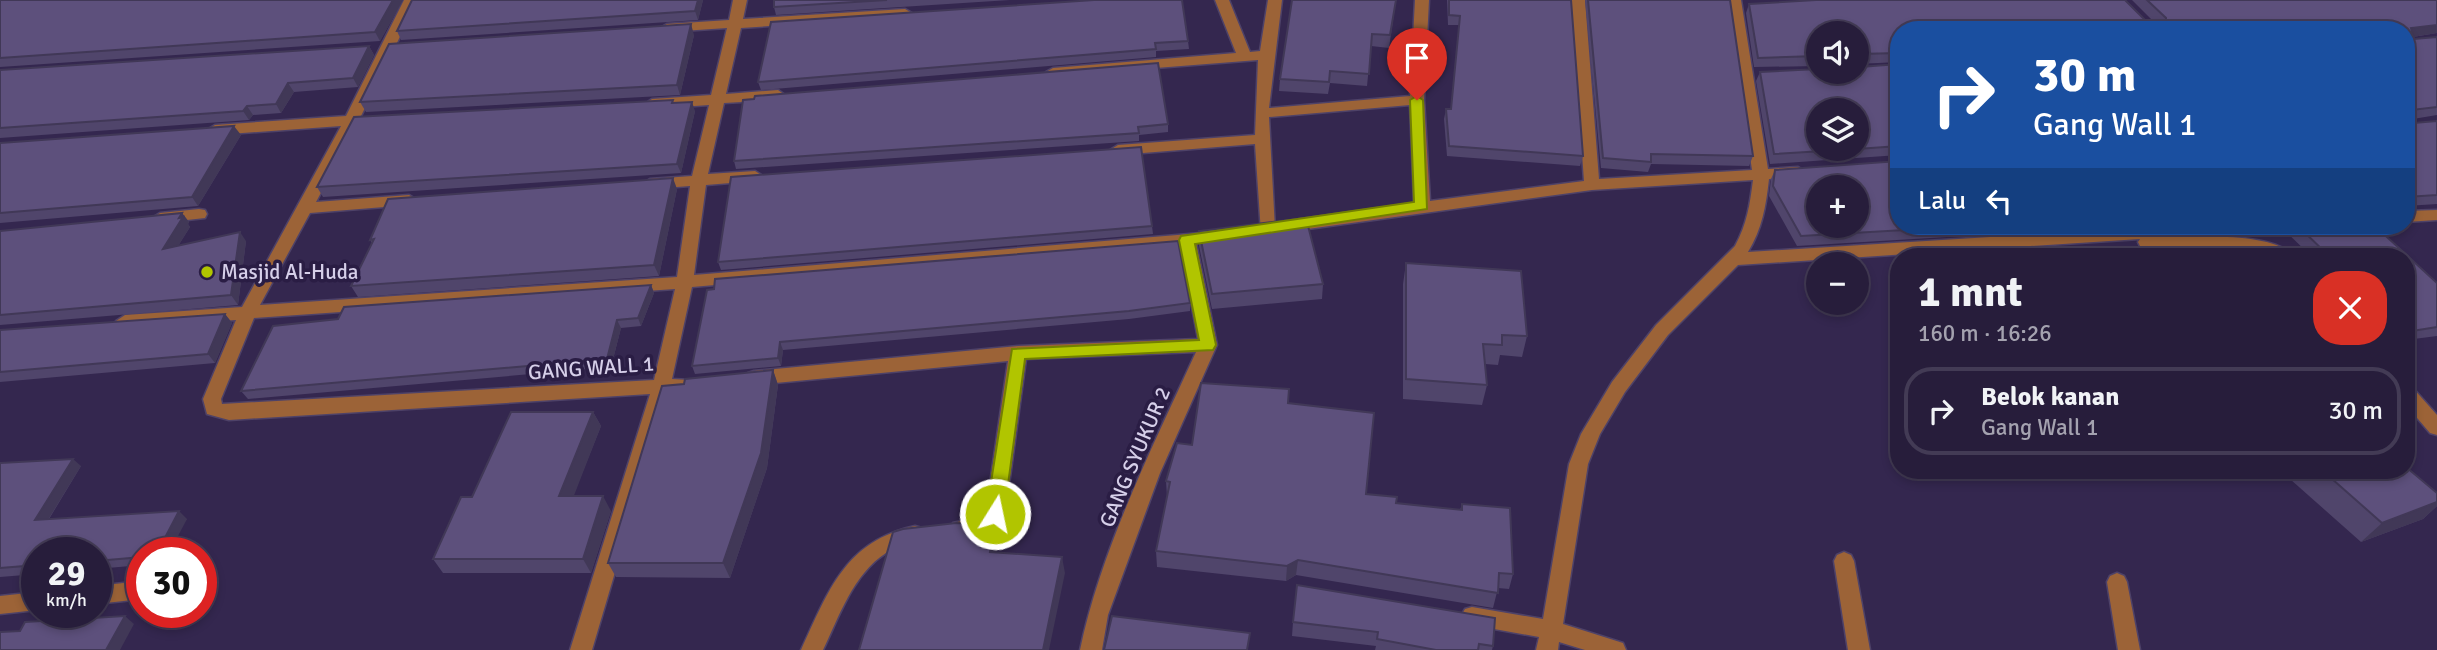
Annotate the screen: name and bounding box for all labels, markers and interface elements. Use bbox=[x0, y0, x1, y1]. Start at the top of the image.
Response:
map controls bbox=[1806, 21, 1869, 315]
button: sound bbox=[1806, 21, 1869, 84]
pin bbox=[1387, 28, 1447, 100]
icon: arrive bbox=[1398, 39, 1436, 77]
text: 30 m bbox=[2033, 45, 2136, 105]
icon: right bbox=[1918, 49, 2009, 140]
button: layers bbox=[1806, 98, 1869, 161]
text: Gang Wall 1 bbox=[2033, 105, 2196, 144]
button: + bbox=[1806, 175, 1869, 238]
icon: left bbox=[1980, 182, 2018, 220]
text: Lalu bbox=[1918, 185, 1966, 217]
button: − bbox=[1806, 252, 1869, 315]
place label: Masjid Al-Huda bbox=[221, 259, 358, 285]
marker: Masjid Al-Huda bbox=[199, 264, 215, 280]
text: 1 mnt bbox=[1918, 267, 2023, 318]
button: close bbox=[2313, 271, 2387, 345]
text: 160 m · 16:26 bbox=[1918, 319, 2052, 348]
street label: GANG WALL 1 bbox=[527, 351, 655, 385]
text: Belok kanan bbox=[1981, 381, 2119, 413]
street label: GANG SYUKUR 2 bbox=[1094, 383, 1176, 531]
icon: right bbox=[1922, 392, 1960, 430]
text: 30 m bbox=[2328, 395, 2383, 427]
text: Gang Wall 1 bbox=[1981, 413, 2098, 442]
position arrow bbox=[958, 477, 1032, 551]
speed limit sign: 30 bbox=[126, 537, 217, 628]
text: 29 bbox=[48, 552, 85, 595]
text: km/h bbox=[46, 589, 87, 611]

